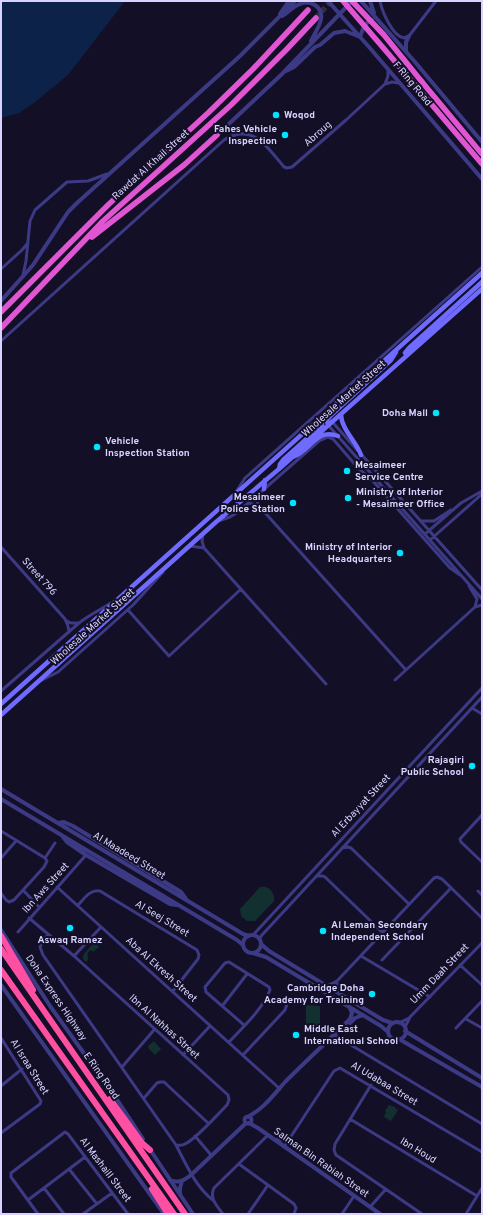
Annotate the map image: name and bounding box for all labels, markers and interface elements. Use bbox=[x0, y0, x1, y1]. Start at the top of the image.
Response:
street label: F Ring Road bbox=[390, 59, 434, 109]
place label: Woqod bbox=[284, 109, 315, 122]
marker: Woqod bbox=[271, 110, 281, 120]
street label: Abroug bbox=[301, 118, 335, 150]
place label: Fahes Vehicle Inspection bbox=[214, 123, 277, 148]
street label: Rawdat Al Khail Street bbox=[110, 127, 193, 203]
marker: Fahes Vehicle Inspection bbox=[280, 130, 290, 140]
street label: Wholesale Market Street bbox=[299, 358, 389, 440]
place label: Doha Mall bbox=[382, 407, 428, 420]
marker: Doha Mall bbox=[431, 408, 441, 418]
place label: Vehicle Inspection Station bbox=[105, 435, 190, 460]
marker: Vehicle Inspection Station bbox=[92, 442, 102, 452]
place label: Mesaimeer Service Centre bbox=[355, 459, 424, 484]
marker: Mesaimeer Service Centre bbox=[342, 466, 352, 476]
place label: Ministry of Interior - Mesaimeer Office bbox=[356, 486, 445, 511]
place label: Mesaimeer Police Station bbox=[220, 491, 286, 516]
marker: Ministry of Interior - Mesaimeer Office bbox=[343, 493, 353, 503]
marker: Mesaimeer Police Station bbox=[288, 498, 298, 508]
place label: Ministry of Interior Headquarters bbox=[305, 541, 393, 566]
marker: Ministry of Interior Headquarters bbox=[395, 548, 405, 558]
street label: Street 796 bbox=[19, 555, 59, 599]
street label: Wholesale Market Street bbox=[48, 586, 138, 668]
place label: Rajagiri Public School bbox=[401, 754, 464, 779]
marker: Rajagiri Public School bbox=[467, 761, 477, 771]
street label: Al Erbayyat Street bbox=[328, 771, 394, 840]
street label: Al Maadeed Street bbox=[90, 829, 168, 883]
street label: Ibn Aws Street bbox=[20, 860, 72, 916]
street label: Al Seej Street bbox=[133, 898, 192, 940]
place label: Al Leman Secondary Independent School bbox=[331, 919, 428, 944]
marker: Aswaq Ramez bbox=[65, 923, 75, 933]
marker: Al Leman Secondary Independent School bbox=[318, 926, 328, 936]
place label: Aswaq Ramez bbox=[37, 934, 103, 947]
street label: Aba Al Ekresh Street bbox=[122, 934, 200, 1006]
street label: Umm Daah Street bbox=[408, 941, 472, 1007]
street label: Doha Express Highway bbox=[22, 952, 90, 1044]
place label: Cambridge Doha Academy for Training bbox=[264, 982, 364, 1007]
marker: Cambridge Doha Academy for Training bbox=[367, 989, 377, 999]
street label: Ibn Al Nahhas Street bbox=[126, 992, 202, 1062]
place label: Middle East International School bbox=[304, 1023, 398, 1048]
marker: Middle East International School bbox=[291, 1030, 301, 1040]
street label: Al Israa Street bbox=[7, 1037, 51, 1097]
street label: E Ring Road bbox=[80, 1050, 122, 1102]
street label: Al Udabaa Street bbox=[348, 1059, 420, 1109]
street label: Salman Bin Rabiah Street bbox=[271, 1125, 371, 1201]
street label: Al Mashaill Street bbox=[76, 1135, 134, 1205]
street label: Ibn Houd bbox=[397, 1135, 439, 1167]

